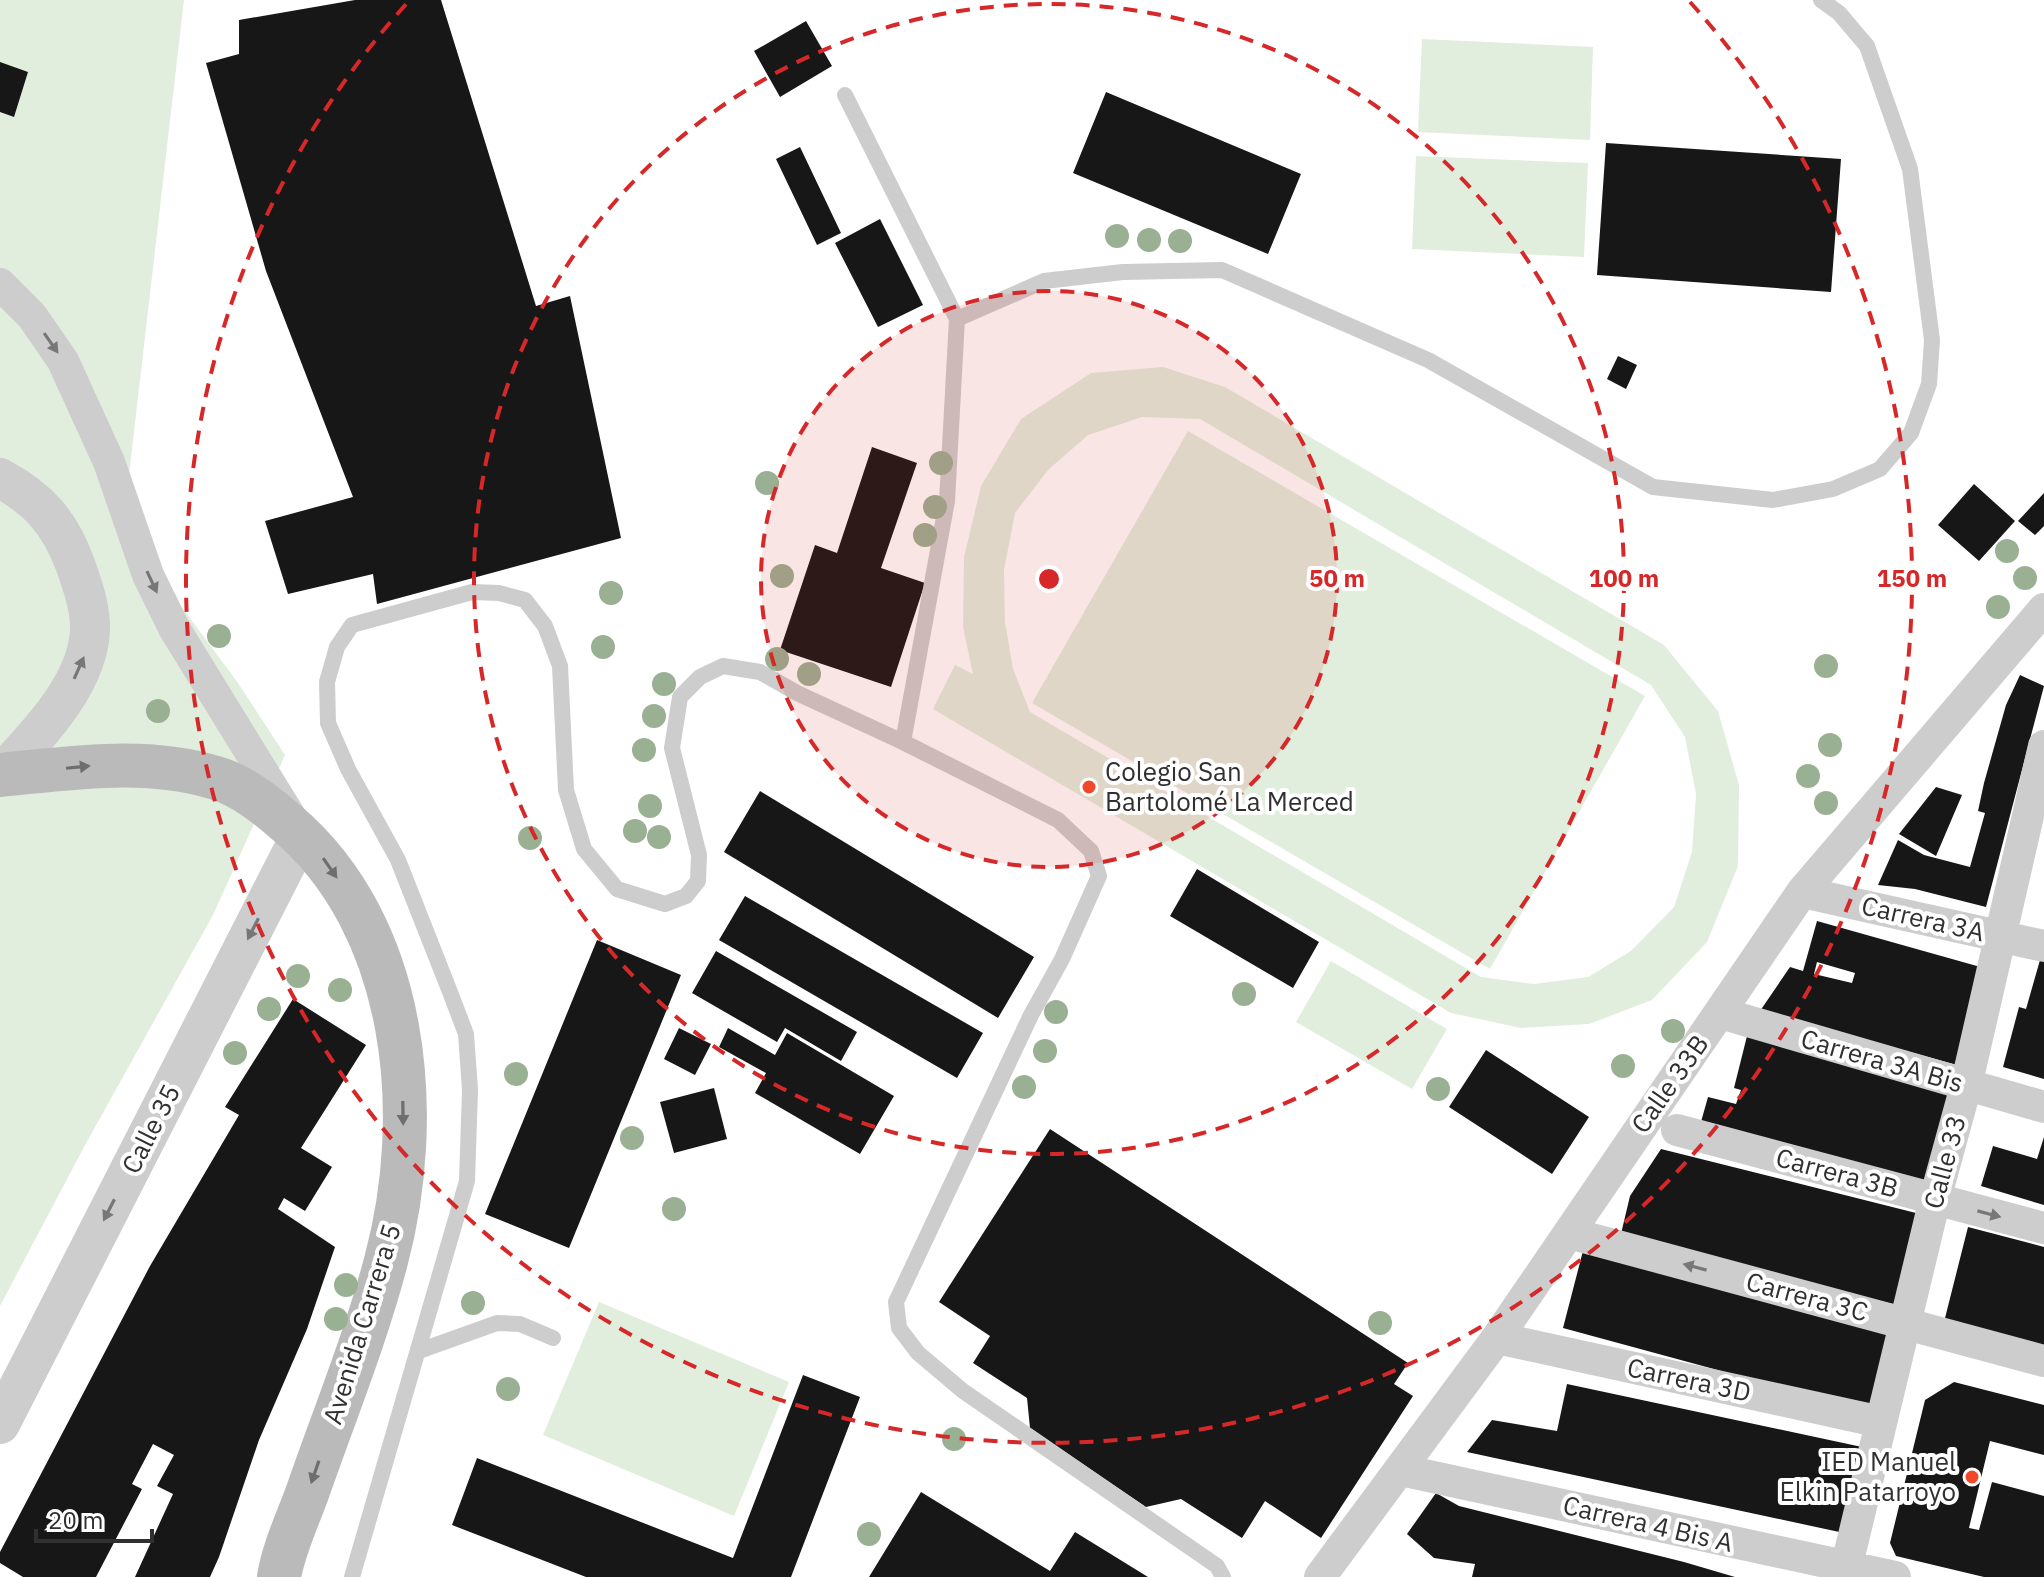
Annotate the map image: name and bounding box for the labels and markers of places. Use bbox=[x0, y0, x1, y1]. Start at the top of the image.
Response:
centre of rings bbox=[1035, 565, 1063, 593]
place label: Colegio San Bartolomé La Merced bbox=[1105, 754, 1354, 818]
marker: Colegio San Bartolomé La Merced bbox=[1080, 778, 1098, 796]
place label: IED Manuel Elkin Patarroyo bbox=[1779, 1444, 1956, 1508]
marker: IED Manuel Elkin Patarroyo bbox=[1963, 1468, 1981, 1486]

